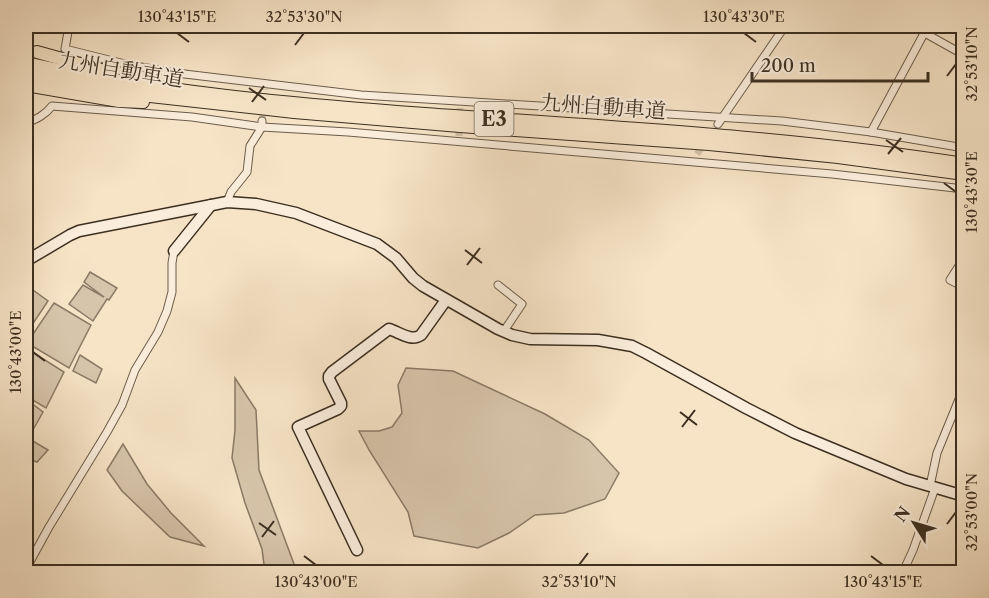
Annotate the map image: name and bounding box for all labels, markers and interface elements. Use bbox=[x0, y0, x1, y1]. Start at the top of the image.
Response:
text: 130°43'15"E bbox=[138, 7, 216, 26]
text: 32°53'30"N bbox=[265, 7, 343, 26]
text: 130°43'30"E bbox=[703, 7, 785, 26]
text: 32°53'10"N bbox=[962, 26, 981, 102]
scale bar bbox=[752, 45, 928, 83]
street label: 九州自動車道 bbox=[57, 47, 185, 92]
text: 200 m bbox=[761, 55, 816, 77]
street label: 九州自動車道 bbox=[539, 90, 667, 123]
road number: E3 bbox=[474, 102, 514, 136]
text: 130°43'30"E bbox=[962, 151, 981, 233]
text: 130°43'00"E bbox=[6, 310, 25, 394]
text: 32°53'00"N bbox=[962, 473, 981, 551]
north arrow bbox=[884, 493, 944, 553]
text: N bbox=[890, 502, 914, 526]
text: 130°43'00"E bbox=[274, 572, 358, 591]
text: 32°53'10"N bbox=[541, 572, 617, 591]
text: 130°43'15"E bbox=[844, 572, 922, 591]

